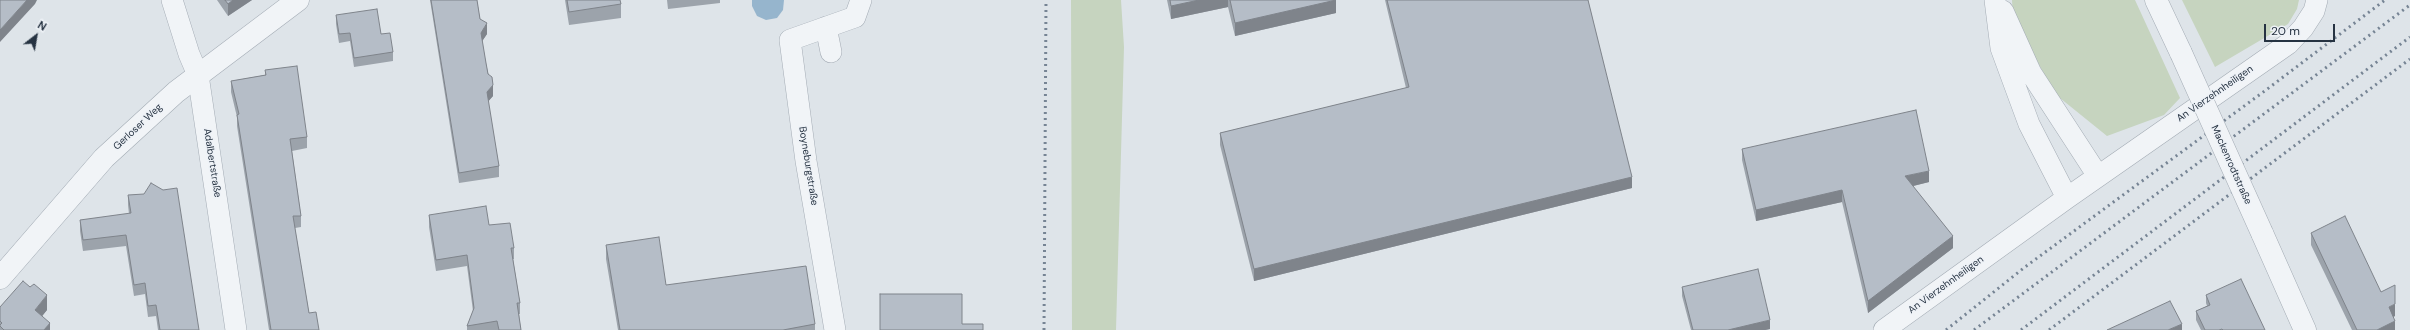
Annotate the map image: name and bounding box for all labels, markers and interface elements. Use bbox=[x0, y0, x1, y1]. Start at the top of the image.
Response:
north arrow bbox=[16, 16, 56, 56]
scale bar bbox=[2266, 16, 2337, 42]
text: N bbox=[35, 18, 49, 34]
text: 20 m bbox=[2271, 23, 2300, 39]
street label: An Vierzehnheiligen bbox=[2174, 63, 2256, 125]
street label: Gerloser Weg bbox=[111, 101, 165, 153]
street label: Mackenrodtstraße bbox=[2208, 124, 2254, 206]
street label: Boyneburgstraße bbox=[796, 126, 820, 206]
street label: Adalbertstraße bbox=[201, 128, 223, 198]
street label: An Vierzehnheiligen bbox=[1906, 254, 1986, 316]

